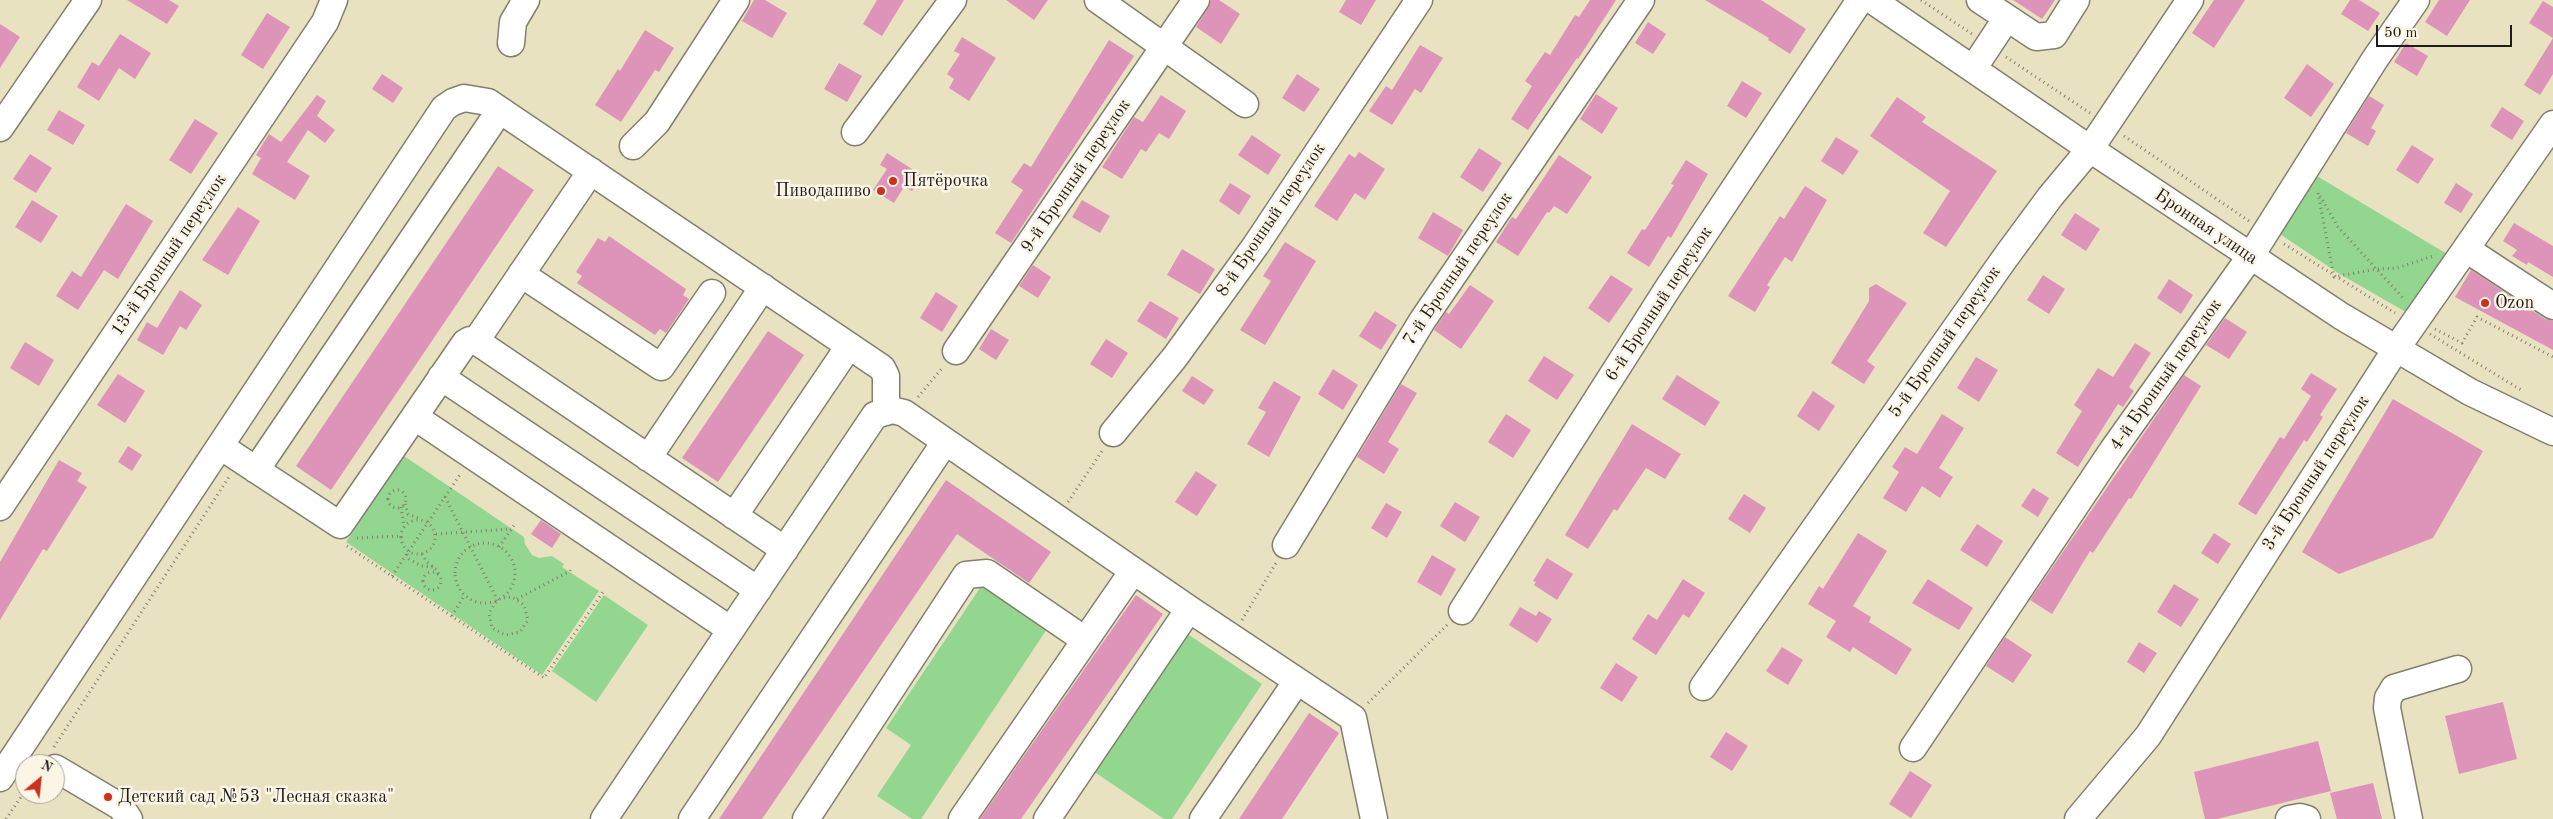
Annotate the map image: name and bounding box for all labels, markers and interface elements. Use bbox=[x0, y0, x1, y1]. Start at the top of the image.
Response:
scale bar bbox=[2378, 15, 2514, 47]
text: 50 m bbox=[2384, 26, 2418, 41]
street label: 9-й Бронный переулок bbox=[1017, 95, 1135, 257]
street label: 8-й Бронный переулок bbox=[1212, 139, 1330, 301]
street label: 13-й Бронный переулок bbox=[107, 170, 231, 340]
place label: Пятёрочка bbox=[903, 170, 988, 192]
marker: Пятёрочка bbox=[887, 175, 899, 187]
place label: Пиводапиво bbox=[775, 180, 871, 202]
street label: Бронная улица bbox=[2150, 184, 2262, 270]
marker: Пиводапиво bbox=[875, 185, 887, 197]
street label: 7-й Бронный переулок bbox=[1399, 188, 1517, 350]
street label: 6-й Бронный переулок bbox=[1601, 222, 1717, 386]
street label: 5-й Бронный переулок bbox=[1884, 262, 2006, 422]
place label: Ozon bbox=[2495, 292, 2534, 314]
street label: 4-й Бронный переулок bbox=[2105, 295, 2227, 455]
marker: Ozon bbox=[2479, 297, 2491, 309]
street label: 3-й Бронный переулок bbox=[2258, 391, 2374, 555]
north arrow bbox=[15, 754, 65, 804]
text: N bbox=[39, 758, 55, 775]
place label: Детский сад №53 "Лесная сказка" bbox=[118, 786, 394, 808]
marker: Детский сад №53 "Лесная сказка" bbox=[102, 791, 114, 803]

